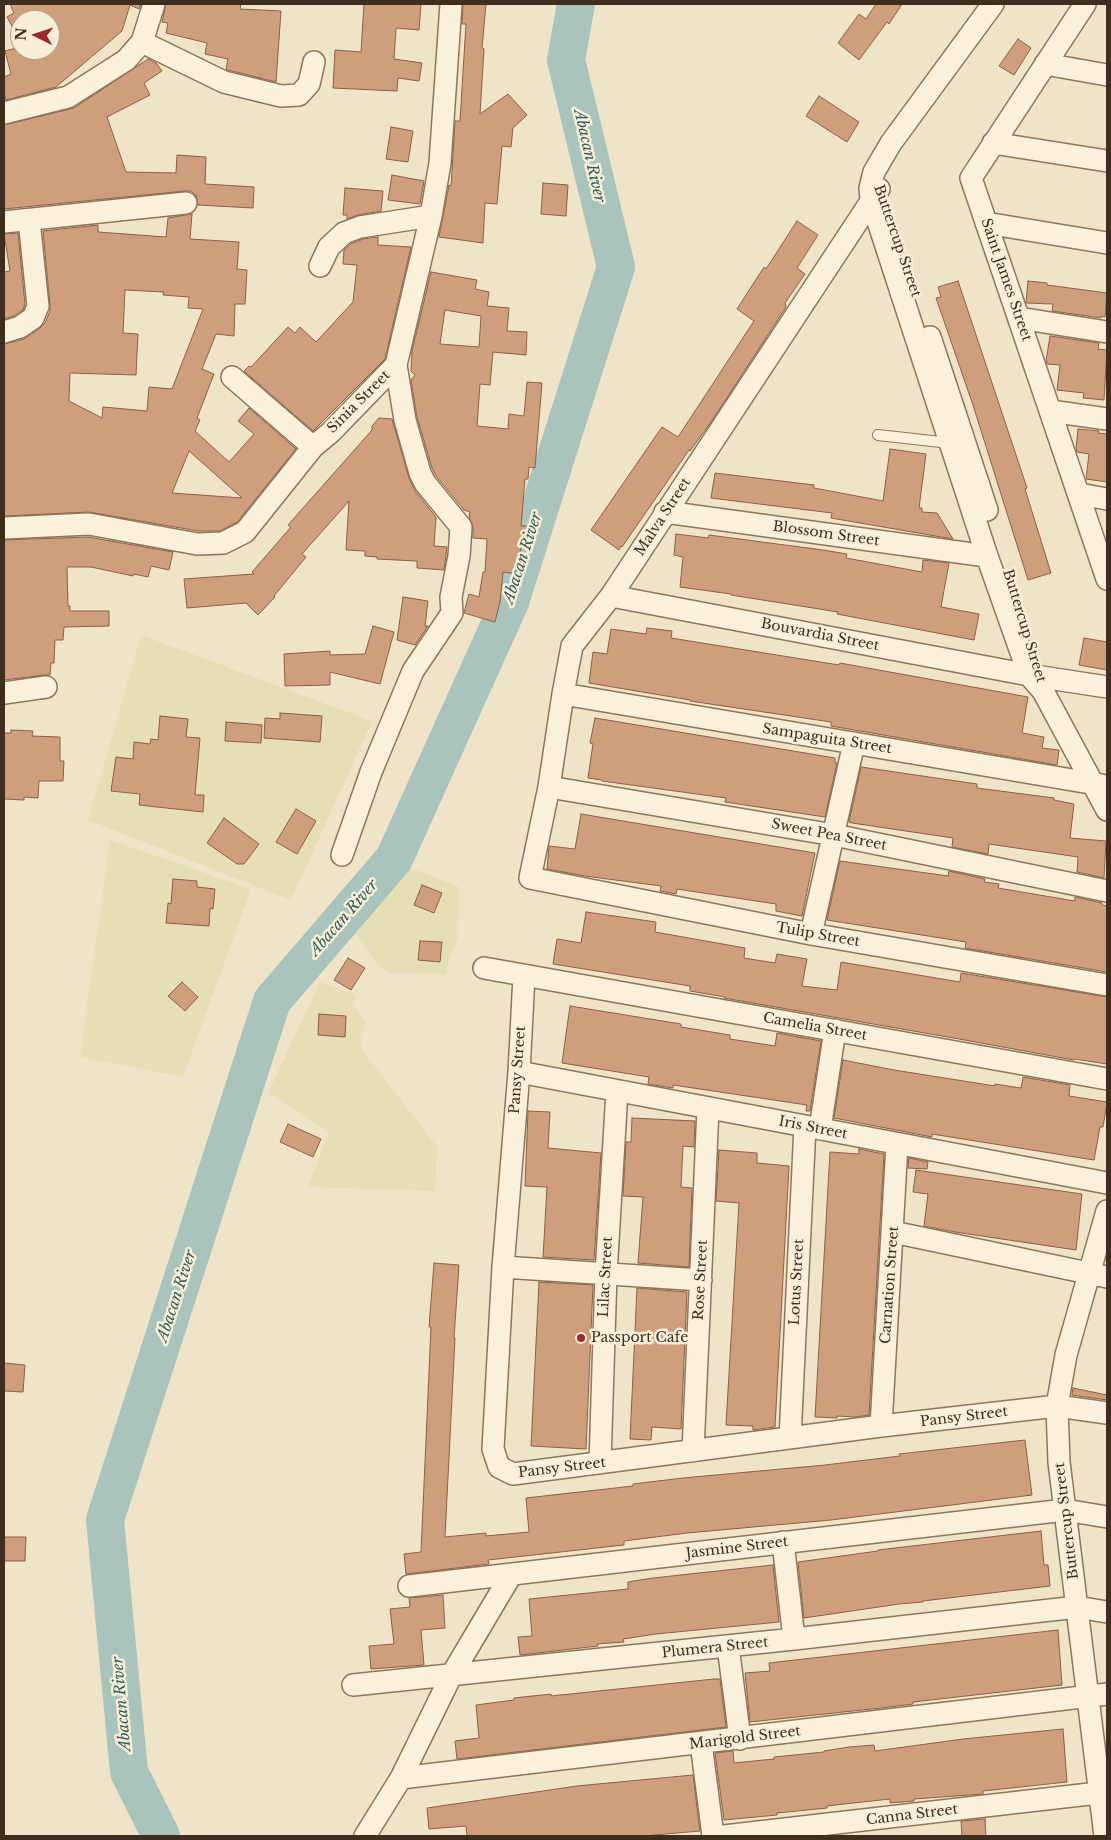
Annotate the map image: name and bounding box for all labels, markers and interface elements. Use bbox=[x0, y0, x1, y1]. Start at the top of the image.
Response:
north arrow bbox=[10, 10, 60, 60]
text: N bbox=[12, 27, 30, 41]
water label: Abacan River bbox=[570, 108, 608, 204]
street label: Buttercup Street bbox=[870, 183, 924, 299]
street label: Saint James Street bbox=[977, 216, 1035, 344]
street label: Sinia Street bbox=[324, 367, 394, 437]
street label: Malva Street bbox=[632, 475, 694, 559]
water label: Abacan River bbox=[500, 510, 546, 606]
street label: Blossom Street bbox=[772, 518, 880, 550]
street label: Buttercup Street bbox=[999, 567, 1049, 685]
street label: Bouvardia Street bbox=[759, 615, 881, 655]
street label: Sampaguita Street bbox=[761, 720, 893, 758]
street label: Sweet Pea Street bbox=[770, 816, 888, 854]
water label: Abacan River bbox=[306, 876, 382, 960]
street label: Tulip Street bbox=[775, 919, 861, 951]
street label: Camelia Street bbox=[762, 1010, 868, 1044]
street label: Pansy Street bbox=[507, 1025, 529, 1115]
street label: Iris Street bbox=[777, 1113, 849, 1143]
street label: Carnation Street bbox=[878, 1226, 902, 1344]
street label: Lilac Street bbox=[595, 1236, 617, 1318]
street label: Lotus Street bbox=[786, 1238, 808, 1326]
street label: Rose Street bbox=[691, 1239, 711, 1321]
water label: Abacan River bbox=[154, 1248, 200, 1344]
place label: Passport Cafe bbox=[591, 1330, 688, 1346]
marker: Passport Cafe bbox=[575, 1332, 587, 1344]
street label: Pansy Street bbox=[919, 1403, 1009, 1431]
street label: Pansy Street bbox=[517, 1454, 607, 1482]
street label: Buttercup Street bbox=[1051, 1462, 1083, 1580]
street label: Jasmine Street bbox=[685, 1533, 789, 1563]
street label: Plumera Street bbox=[661, 1634, 769, 1662]
water label: Abacan River bbox=[109, 1656, 135, 1752]
street label: Marigold Street bbox=[688, 1723, 802, 1753]
street label: Canna Street bbox=[865, 1801, 959, 1829]

